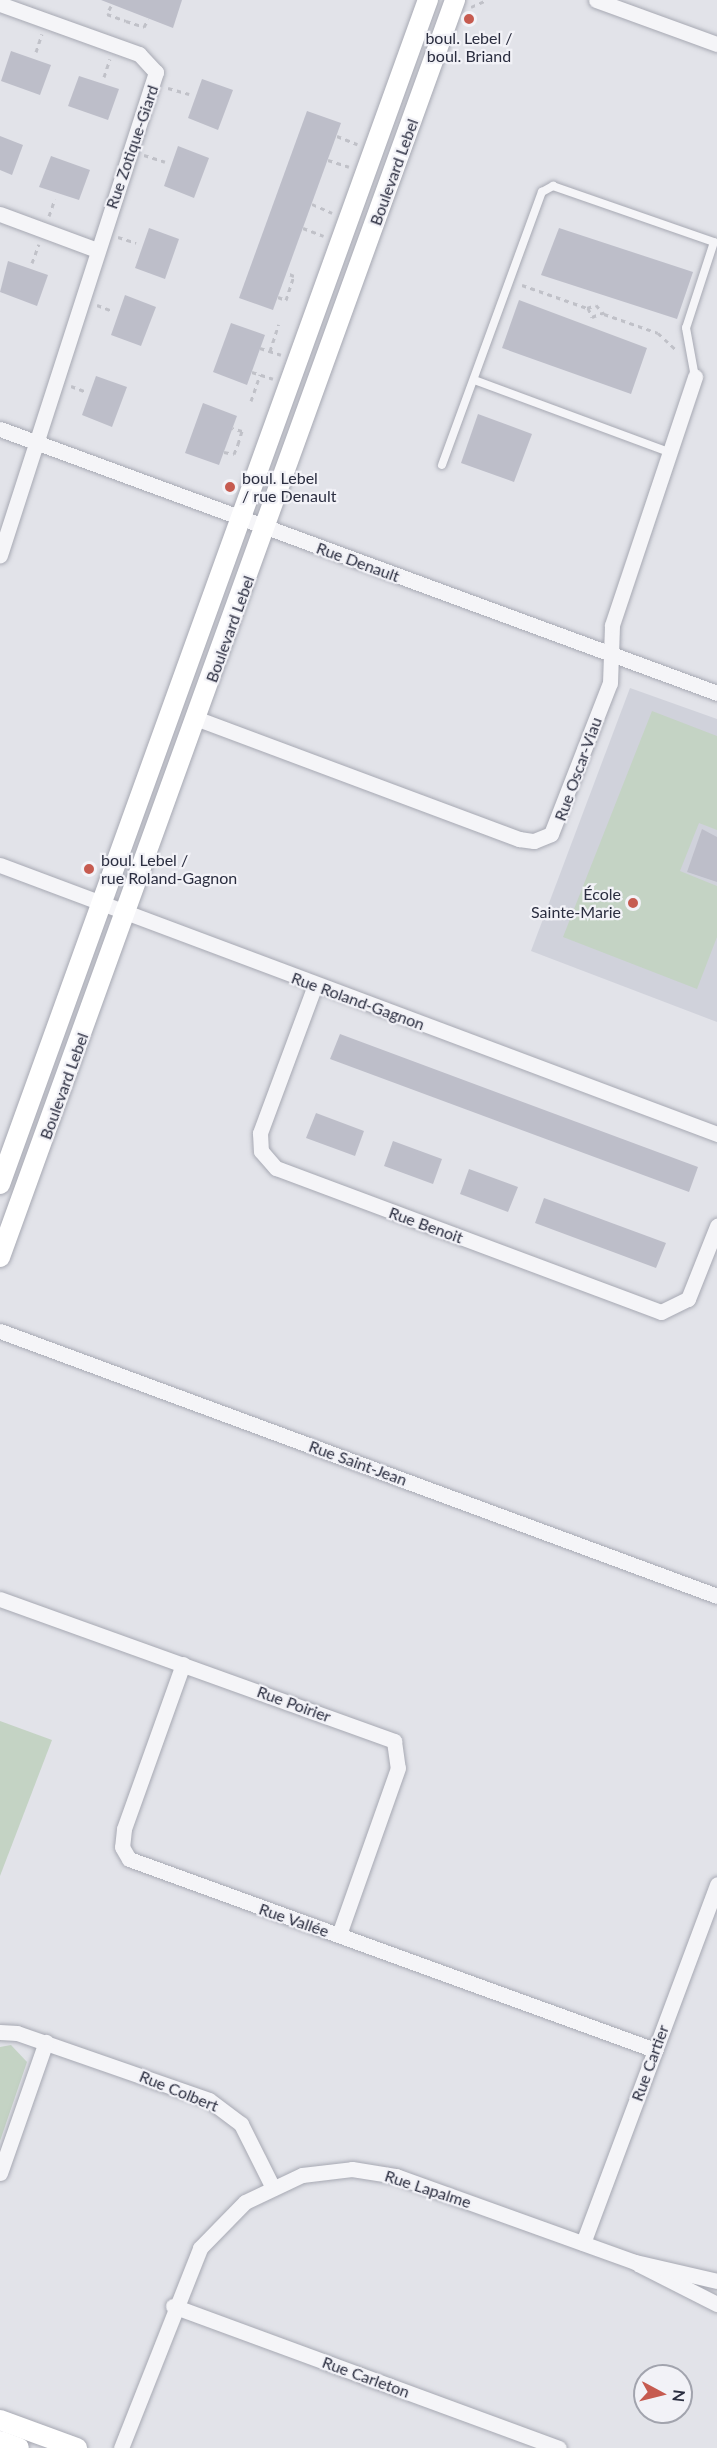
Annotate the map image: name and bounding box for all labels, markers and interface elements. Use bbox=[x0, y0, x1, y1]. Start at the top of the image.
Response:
marker: boul. Lebel / boul. Briand bbox=[462, 12, 476, 26]
place label: boul. Lebel / boul. Briand bbox=[425, 28, 513, 66]
street label: Rue Zotique-Giard bbox=[102, 83, 162, 211]
street label: Boulevard Lebel bbox=[366, 116, 422, 228]
place label: boul. Lebel / rue Denault bbox=[242, 468, 336, 506]
marker: boul. Lebel / rue Denault bbox=[223, 480, 237, 494]
street label: Rue Denault bbox=[314, 538, 402, 586]
street label: Boulevard Lebel bbox=[202, 573, 258, 685]
street label: Rue Oscar-Viau bbox=[550, 715, 606, 823]
place label: boul. Lebel / rue Roland-Gagnon bbox=[101, 850, 237, 888]
marker: boul. Lebel / rue Roland-Gagnon bbox=[82, 862, 96, 876]
place label: École Sainte-Marie bbox=[531, 884, 621, 922]
marker: École Sainte-Marie bbox=[626, 896, 640, 910]
street label: Rue Roland-Gagnon bbox=[289, 968, 427, 1034]
street label: Boulevard Lebel bbox=[36, 1030, 92, 1142]
street label: Rue Benoit bbox=[386, 1203, 466, 1247]
street label: Rue Saint-Jean bbox=[306, 1436, 410, 1490]
street label: Rue Poirier bbox=[254, 1682, 334, 1726]
street label: Rue Vallée bbox=[256, 1899, 332, 1941]
street label: Rue Cartier bbox=[627, 2022, 673, 2104]
street label: Rue Colbert bbox=[137, 2066, 221, 2116]
street label: Rue Lapalme bbox=[382, 2166, 474, 2212]
street label: Rue Carleton bbox=[320, 2352, 412, 2402]
north arrow bbox=[633, 2364, 693, 2424]
text: N bbox=[669, 2389, 690, 2403]

